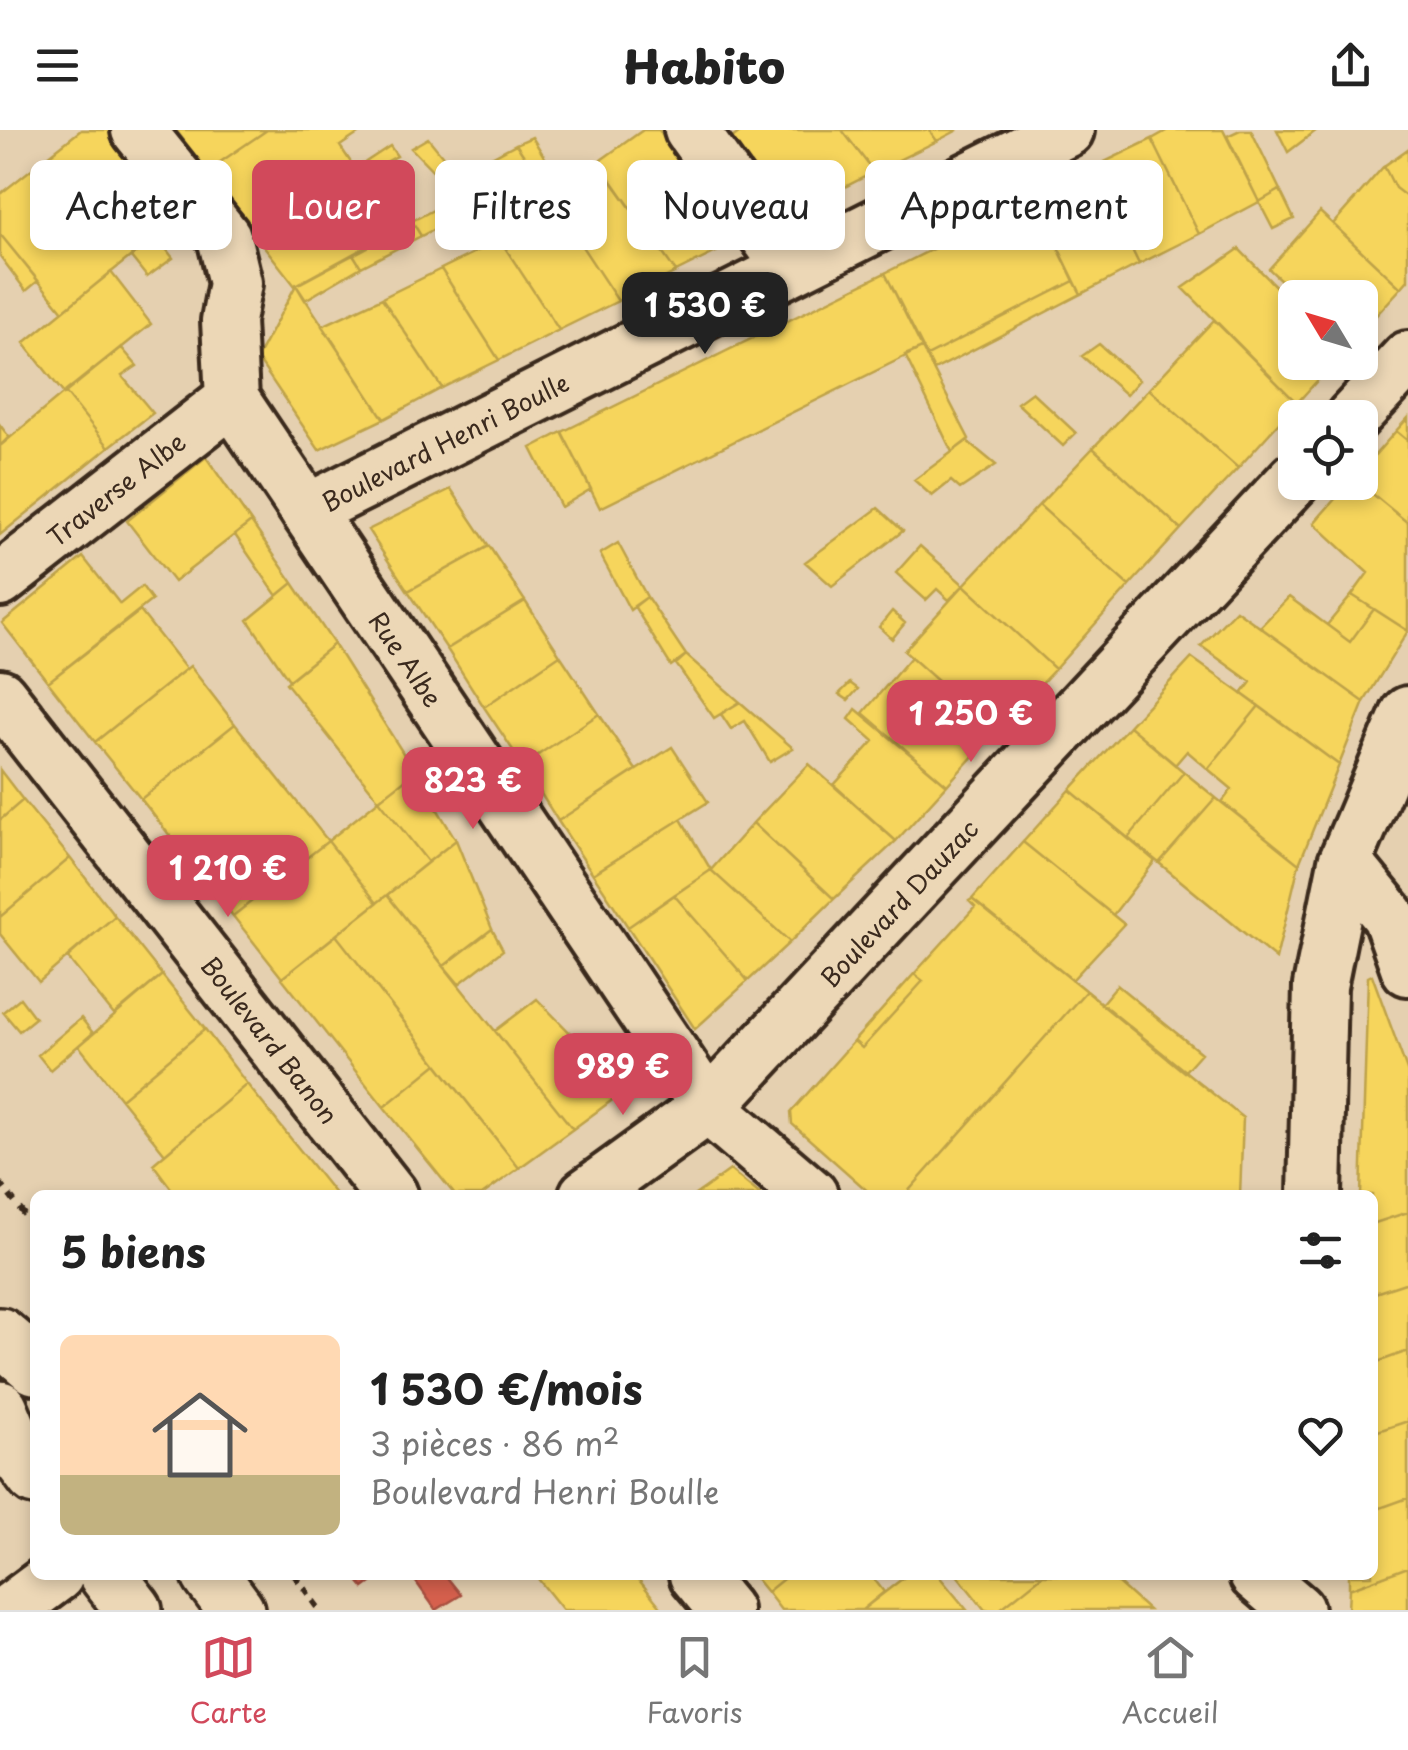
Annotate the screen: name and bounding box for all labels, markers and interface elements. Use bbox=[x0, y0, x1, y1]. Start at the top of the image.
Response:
text: Habito bbox=[623, 31, 785, 99]
icon: menu bbox=[30, 38, 85, 93]
icon: share bbox=[1323, 38, 1378, 93]
chip: Acheter bbox=[30, 160, 232, 250]
chip: Louer bbox=[252, 160, 415, 250]
chip: Filtres bbox=[435, 160, 607, 250]
chip: Nouveau bbox=[627, 160, 845, 250]
chip: Appartement bbox=[865, 160, 1163, 250]
pin: 1 530 € bbox=[613, 272, 797, 357]
text: 1 530 € bbox=[644, 280, 766, 328]
north arrow bbox=[1278, 280, 1378, 380]
map controls bbox=[1278, 280, 1378, 500]
street label: Boulevard Henri Boulle bbox=[315, 363, 575, 521]
button: locate bbox=[1278, 400, 1378, 500]
street label: Traverse Albe bbox=[39, 423, 193, 555]
street label: Rue Albe bbox=[360, 604, 452, 714]
pin: 1 250 € bbox=[879, 680, 1063, 765]
text: 1 250 € bbox=[909, 688, 1033, 736]
pin: 823 € bbox=[403, 747, 543, 832]
text: 823 € bbox=[424, 755, 522, 803]
street label: Boulevard Dauzac bbox=[811, 811, 987, 995]
pin: 1 210 € bbox=[136, 835, 320, 920]
text: 1 210 € bbox=[169, 843, 287, 891]
street label: Boulevard Banon bbox=[192, 948, 348, 1132]
pin: 989 € bbox=[553, 1033, 693, 1118]
text: 989 € bbox=[576, 1041, 670, 1089]
text: 5 biens bbox=[60, 1219, 206, 1282]
icon: filters bbox=[1293, 1223, 1348, 1278]
text: 1 530 €/mois bbox=[370, 1356, 643, 1419]
icon: home bbox=[140, 1375, 260, 1495]
icon: heart bbox=[1293, 1408, 1348, 1463]
text: 3 pièces · 86 m² bbox=[370, 1419, 620, 1467]
text: Boulevard Henri Boulle bbox=[370, 1467, 719, 1515]
tab: Carte bbox=[190, 1630, 267, 1733]
tab: Favoris bbox=[646, 1630, 743, 1733]
tab: Accueil bbox=[1122, 1630, 1218, 1733]

